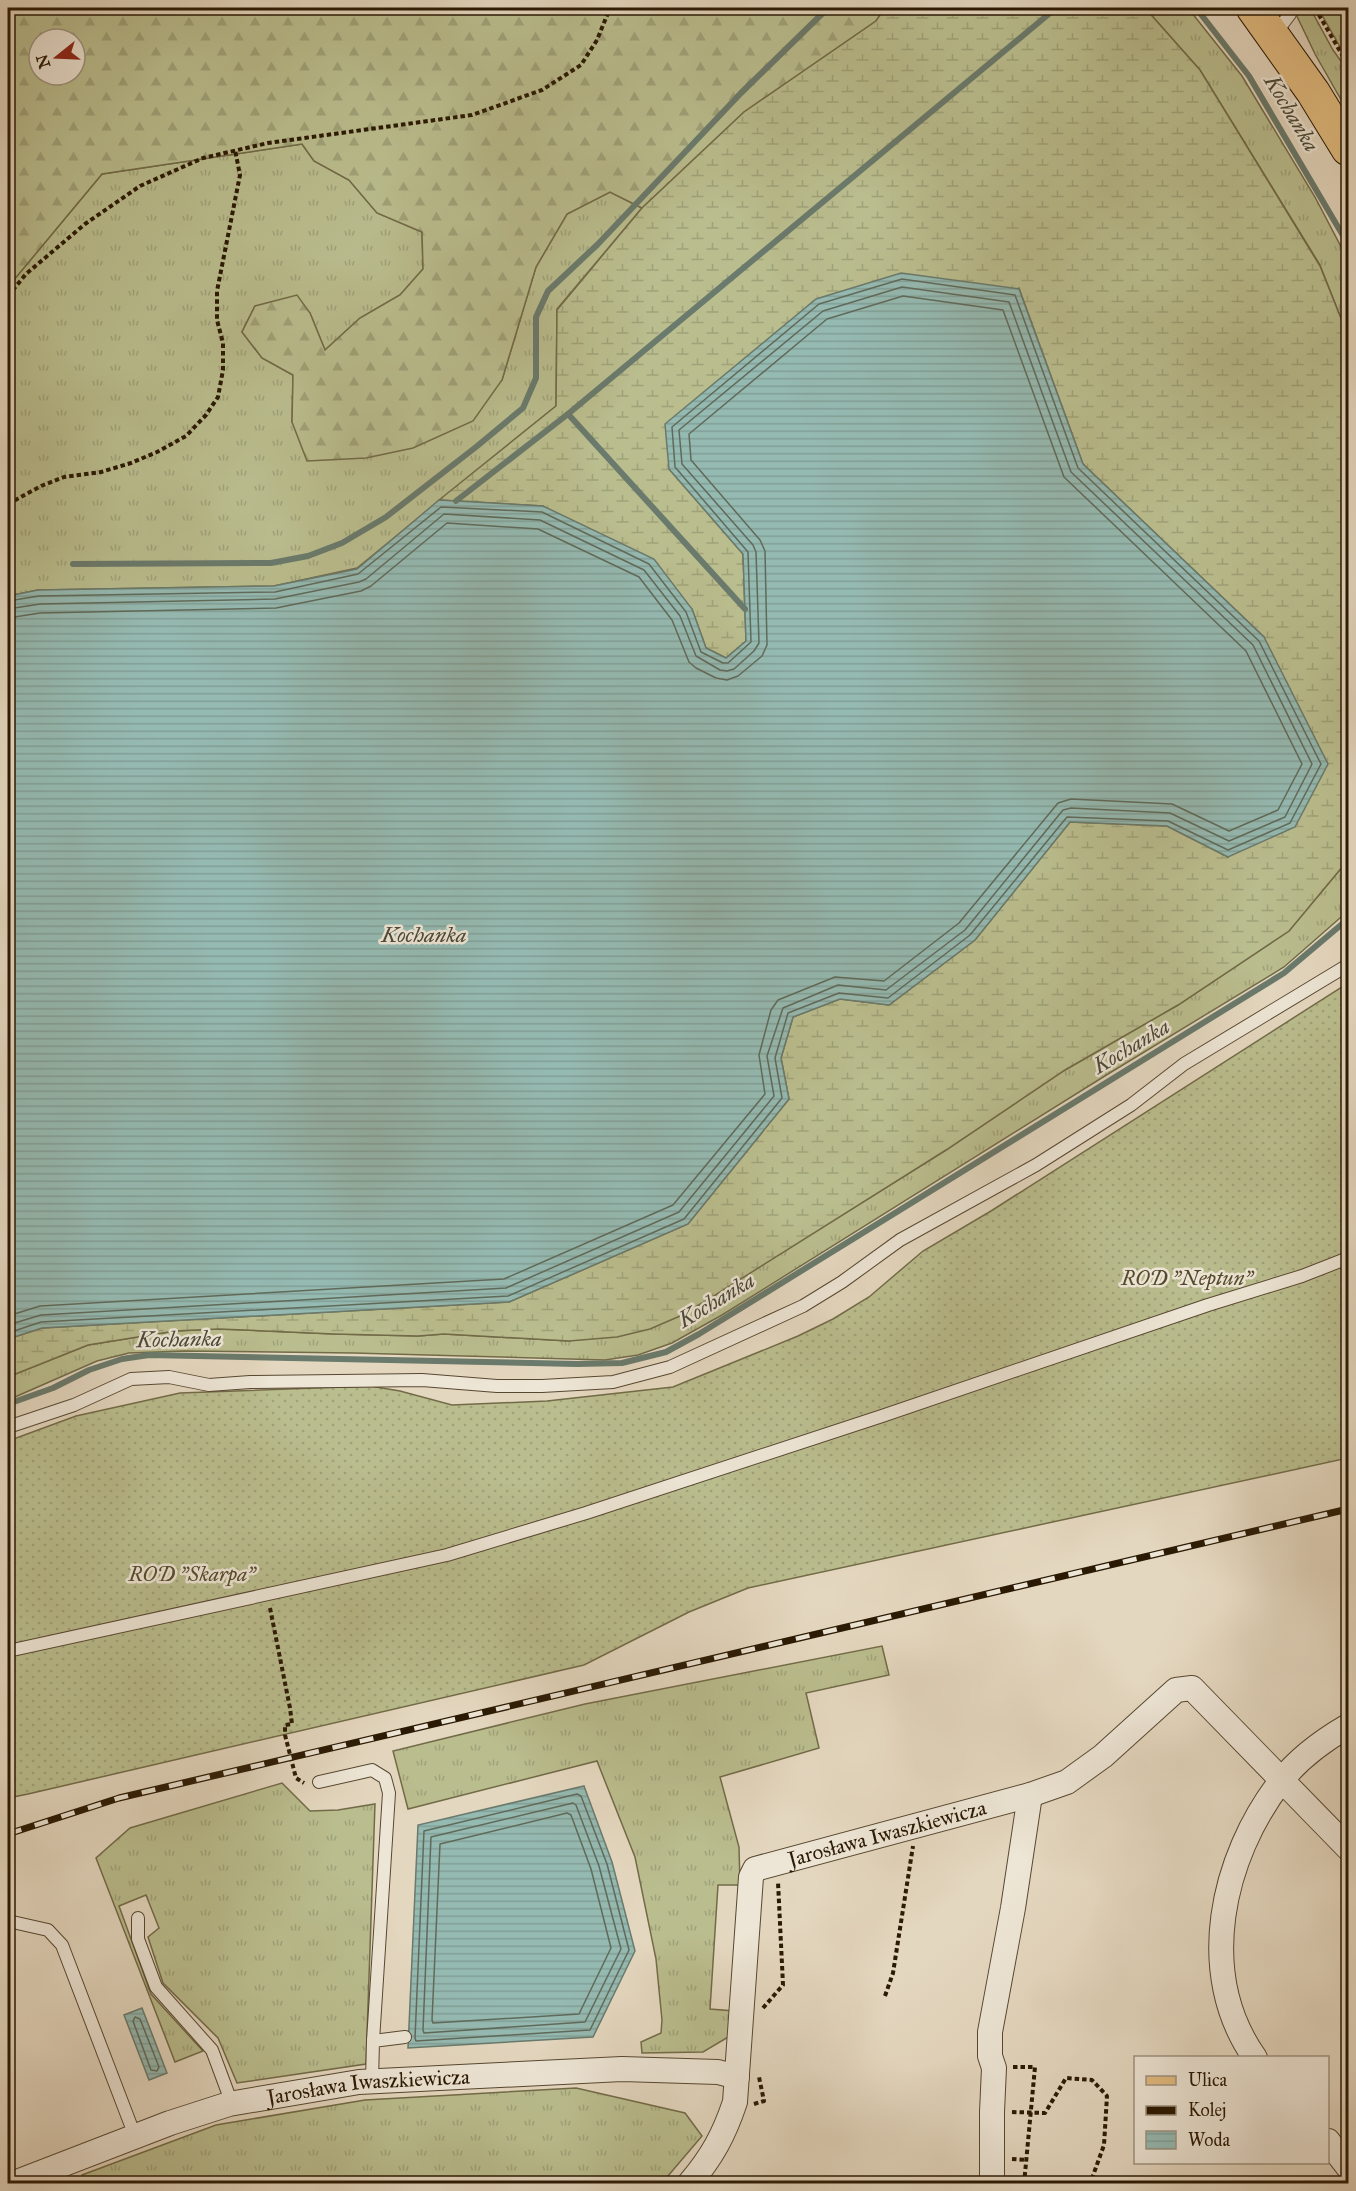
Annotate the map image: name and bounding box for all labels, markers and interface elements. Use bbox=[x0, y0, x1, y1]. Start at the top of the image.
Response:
north arrow bbox=[27, 27, 87, 87]
text: N bbox=[32, 52, 54, 71]
water label: Kochanka bbox=[1258, 69, 1325, 156]
water label: Kochanka bbox=[380, 921, 467, 948]
water label: Kochanka bbox=[1087, 1013, 1174, 1080]
park label: ROD "Neptun" bbox=[1120, 1265, 1254, 1291]
water label: Kochanka bbox=[672, 1267, 759, 1334]
water label: Kochanka bbox=[135, 1325, 222, 1353]
park label: ROD "Skarpa" bbox=[128, 1561, 257, 1587]
street label: Jarosława Iwaszkiewicza bbox=[783, 1794, 989, 1873]
legend bbox=[1134, 2056, 1329, 2164]
street label: Jarosława Iwaszkiewicza bbox=[263, 2064, 471, 2111]
text: Ulica bbox=[1188, 2069, 1228, 2091]
text: Kolej bbox=[1188, 2099, 1226, 2121]
text: Woda bbox=[1188, 2129, 1231, 2151]

